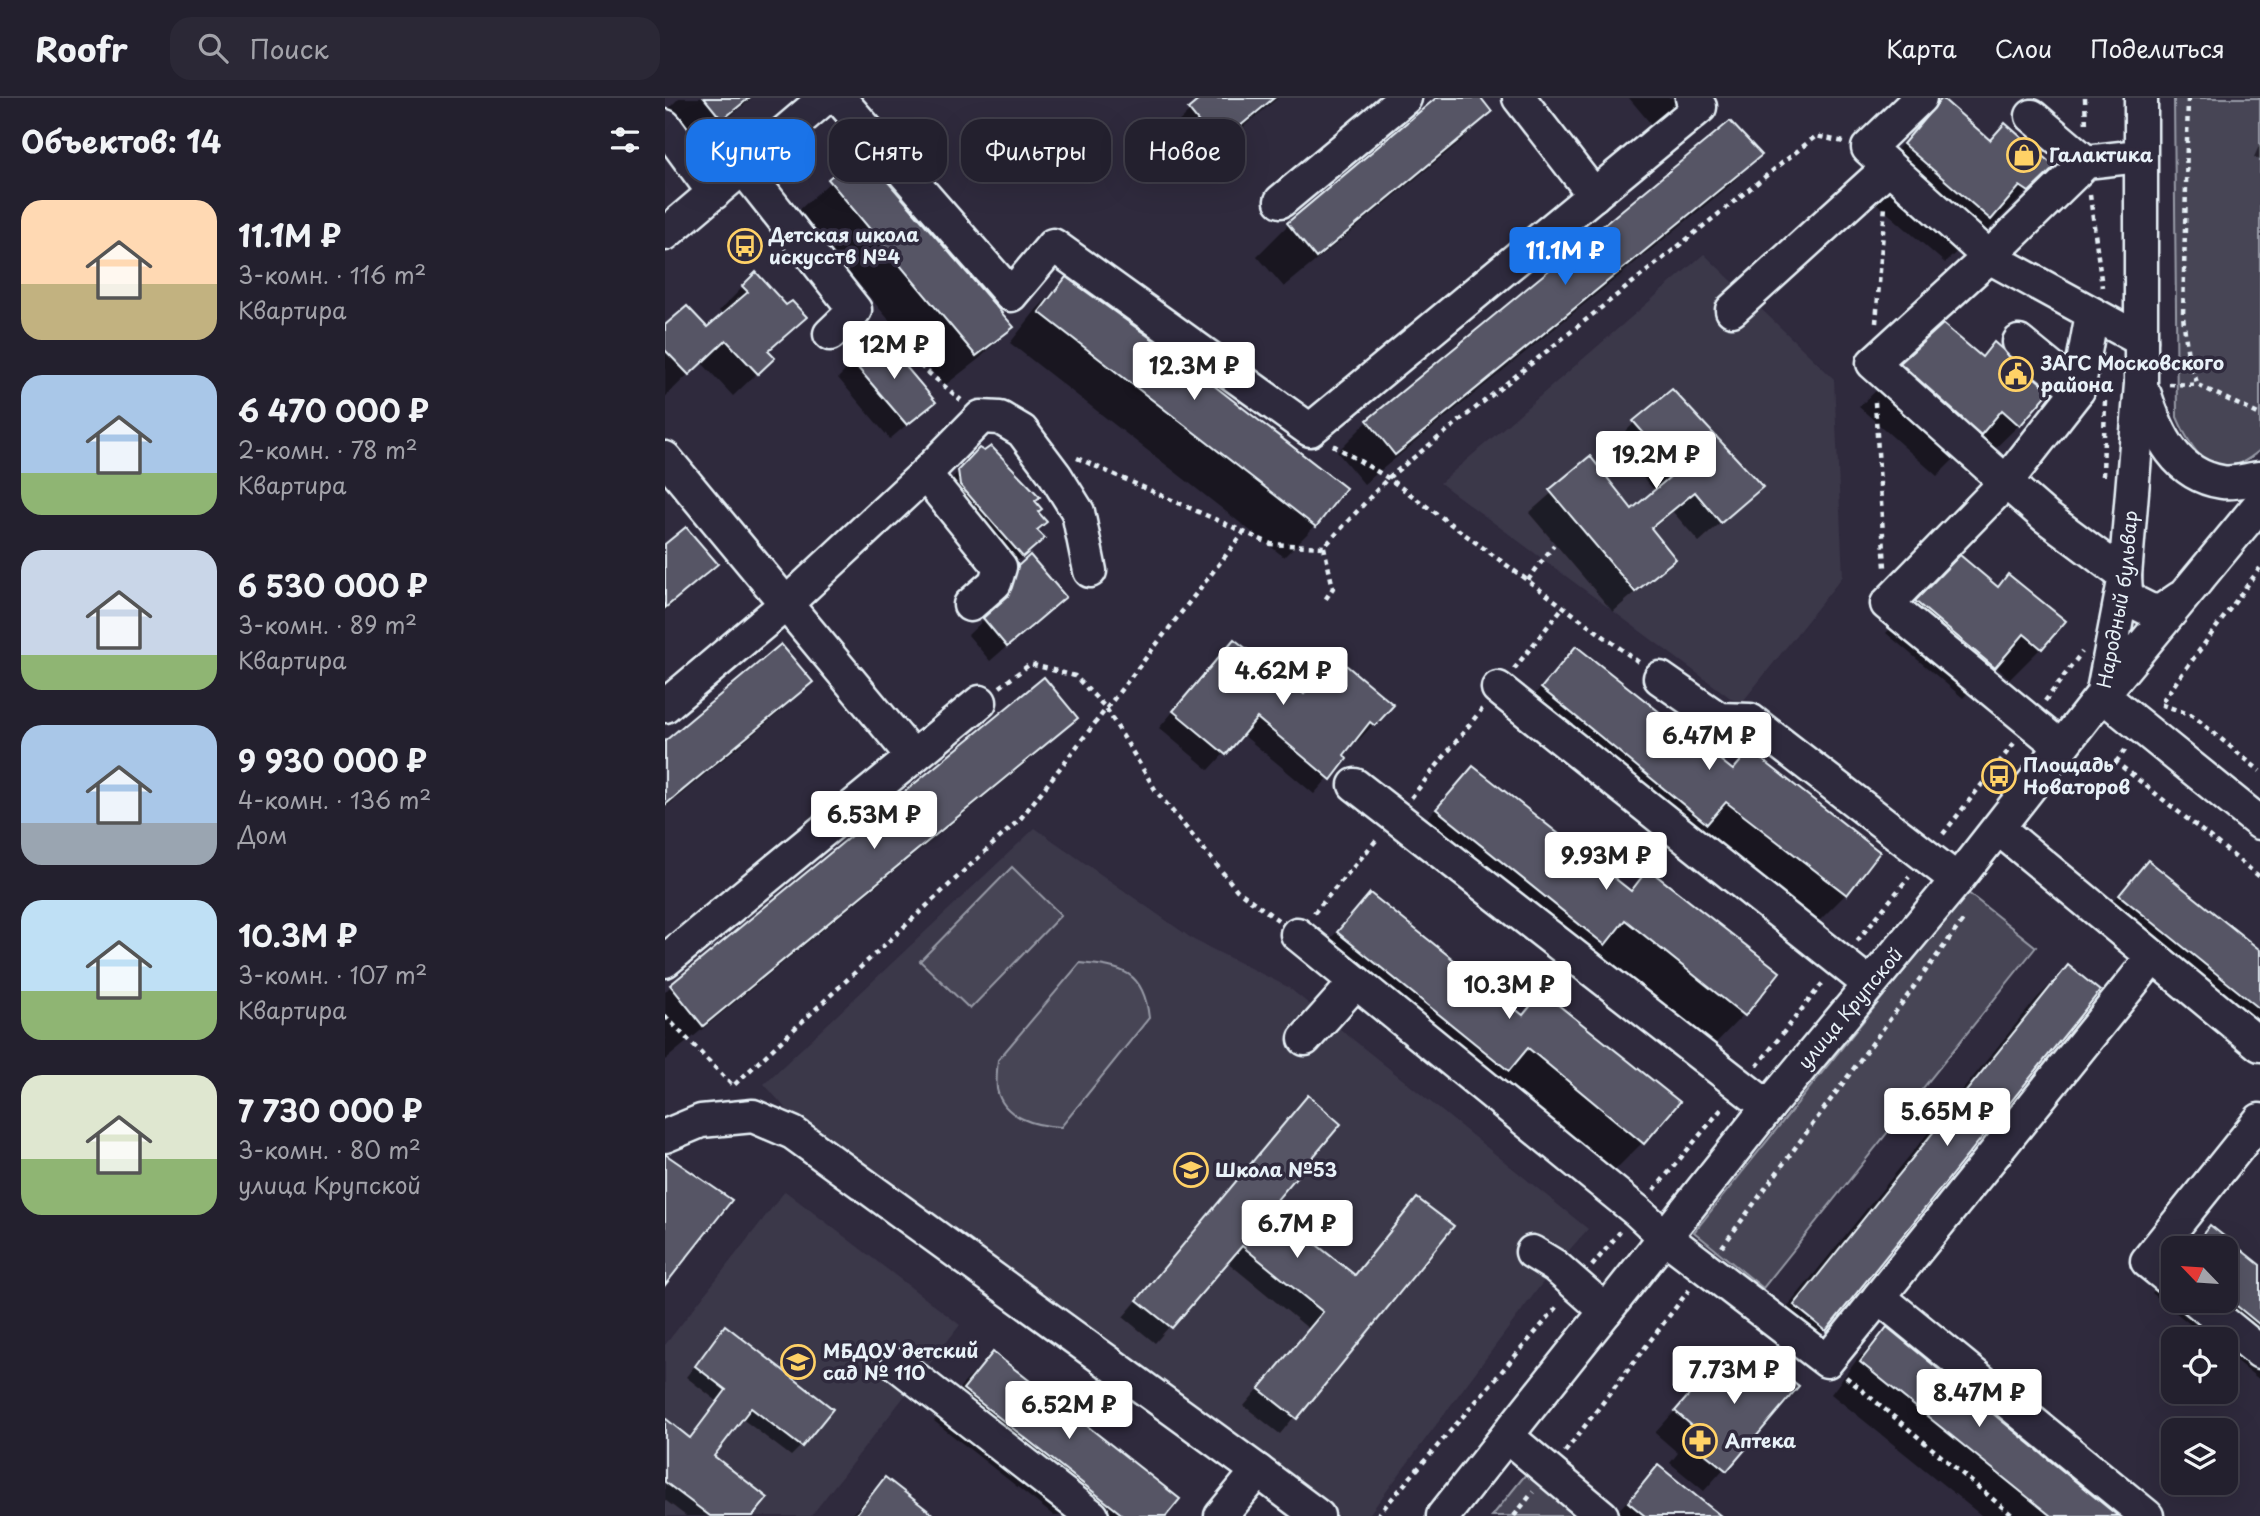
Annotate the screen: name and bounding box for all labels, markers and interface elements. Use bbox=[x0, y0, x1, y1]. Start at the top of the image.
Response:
search box bbox=[170, 17, 660, 80]
text: Roofr bbox=[35, 23, 128, 73]
icon: search bbox=[194, 29, 232, 67]
text: Поиск bbox=[250, 29, 329, 68]
text: Карта bbox=[1886, 30, 1957, 66]
text: Слои bbox=[1995, 30, 2052, 66]
text: Поделиться bbox=[2090, 30, 2225, 66]
text: Объектов: 14 bbox=[21, 118, 221, 163]
chip: Купить bbox=[686, 119, 815, 182]
chip: Снять bbox=[829, 119, 947, 182]
chip: Фильтры bbox=[961, 119, 1111, 182]
chip: Новое bbox=[1125, 119, 1245, 182]
icon: filters bbox=[606, 121, 644, 159]
shop icon: Галактика bbox=[2005, 136, 2043, 174]
place label: Галактика bbox=[2049, 140, 2153, 168]
text: 11.1M ₽ bbox=[238, 212, 341, 257]
place label: Детская школа искусств №4 bbox=[768, 220, 919, 270]
bus stop icon: Детская школа искусств №4 bbox=[726, 227, 764, 265]
icon: home bbox=[77, 228, 161, 312]
pin: 11.1M ₽ bbox=[1500, 228, 1630, 287]
text: 11.1M ₽ bbox=[1525, 232, 1605, 267]
text: 3-комн. · 116 m² bbox=[238, 257, 426, 292]
text: Квартира bbox=[238, 292, 346, 327]
pin: 12M ₽ bbox=[845, 322, 943, 381]
text: 12M ₽ bbox=[859, 326, 929, 361]
pin: 12.3M ₽ bbox=[1129, 342, 1259, 402]
text: 12.3M ₽ bbox=[1149, 347, 1239, 382]
place label: ЗАГС Московского района bbox=[2040, 348, 2224, 398]
public building icon: ЗАГС Московского района bbox=[1997, 355, 2035, 393]
text: 6 470 000 ₽ bbox=[238, 387, 429, 432]
icon: home bbox=[77, 403, 161, 487]
text: 2-комн. · 78 m² bbox=[238, 432, 418, 467]
pin: 19.2M ₽ bbox=[1591, 432, 1721, 491]
text: 19.2M ₽ bbox=[1612, 436, 1700, 471]
text: Квартира bbox=[238, 467, 346, 502]
street label: Народный бульвар bbox=[2089, 509, 2143, 690]
text: 6 530 000 ₽ bbox=[238, 562, 427, 607]
icon: home bbox=[77, 578, 161, 662]
text: 3-комн. · 89 m² bbox=[238, 607, 417, 642]
text: Квартира bbox=[238, 642, 346, 677]
pin: 4.62M ₽ bbox=[1218, 648, 1348, 707]
text: 4.62M ₽ bbox=[1235, 652, 1332, 687]
pin: 6.47M ₽ bbox=[1644, 712, 1774, 772]
text: 6.47M ₽ bbox=[1662, 717, 1756, 752]
text: 9 930 000 ₽ bbox=[238, 737, 427, 782]
place label: Площадь Новаторов bbox=[2023, 750, 2130, 800]
icon: home bbox=[77, 753, 161, 837]
bus stop icon: Площадь Новаторов bbox=[1980, 757, 2018, 795]
text: 4-комн. · 136 m² bbox=[238, 782, 431, 817]
pin: 6.53M ₽ bbox=[809, 792, 939, 851]
text: 6.53M ₽ bbox=[827, 796, 921, 831]
text: Дом bbox=[238, 817, 287, 852]
pin: 9.93M ₽ bbox=[1541, 832, 1671, 892]
text: 9.93M ₽ bbox=[1561, 837, 1651, 872]
text: 10.3M ₽ bbox=[238, 912, 357, 957]
icon: home bbox=[77, 928, 161, 1012]
street label: улица Крупской bbox=[1790, 940, 1909, 1075]
text: 3-комн. · 107 m² bbox=[238, 957, 427, 992]
pin: 10.3M ₽ bbox=[1444, 962, 1574, 1021]
text: 10.3M ₽ bbox=[1463, 966, 1555, 1001]
text: Квартира bbox=[238, 992, 346, 1027]
text: 7 730 000 ₽ bbox=[238, 1087, 422, 1132]
pin: 5.65M ₽ bbox=[1882, 1088, 2012, 1148]
text: 5.65M ₽ bbox=[1900, 1093, 1994, 1128]
icon: home bbox=[77, 1103, 161, 1187]
text: 3-комн. · 80 m² bbox=[238, 1132, 421, 1167]
school or university icon: Школа №53 bbox=[1172, 1151, 1210, 1189]
place label: Школа №53 bbox=[1215, 1155, 1337, 1183]
text: улица Крупской bbox=[238, 1167, 421, 1202]
pin: 6.7M ₽ bbox=[1240, 1200, 1354, 1260]
text: 6.7M ₽ bbox=[1258, 1205, 1336, 1240]
north arrow bbox=[2161, 1236, 2238, 1312]
map controls bbox=[2161, 1236, 2238, 1495]
button: locate bbox=[2161, 1327, 2238, 1404]
place label: МБДОУ детский сад № 110 bbox=[823, 1336, 978, 1386]
school or university icon: МБДОУ детский сад № 110 bbox=[779, 1343, 817, 1381]
pin: 7.73M ₽ bbox=[1669, 1346, 1799, 1406]
text: 7.73M ₽ bbox=[1689, 1351, 1779, 1386]
pin: 8.47M ₽ bbox=[1914, 1370, 2044, 1429]
text: 8.47M ₽ bbox=[1933, 1374, 2025, 1409]
pin: 6.52M ₽ bbox=[1004, 1382, 1134, 1441]
text: 6.52M ₽ bbox=[1021, 1386, 1117, 1421]
button: layers bbox=[2161, 1418, 2238, 1495]
pharmacy icon: Аптека bbox=[1681, 1422, 1719, 1460]
place label: Аптека bbox=[1725, 1426, 1796, 1454]

